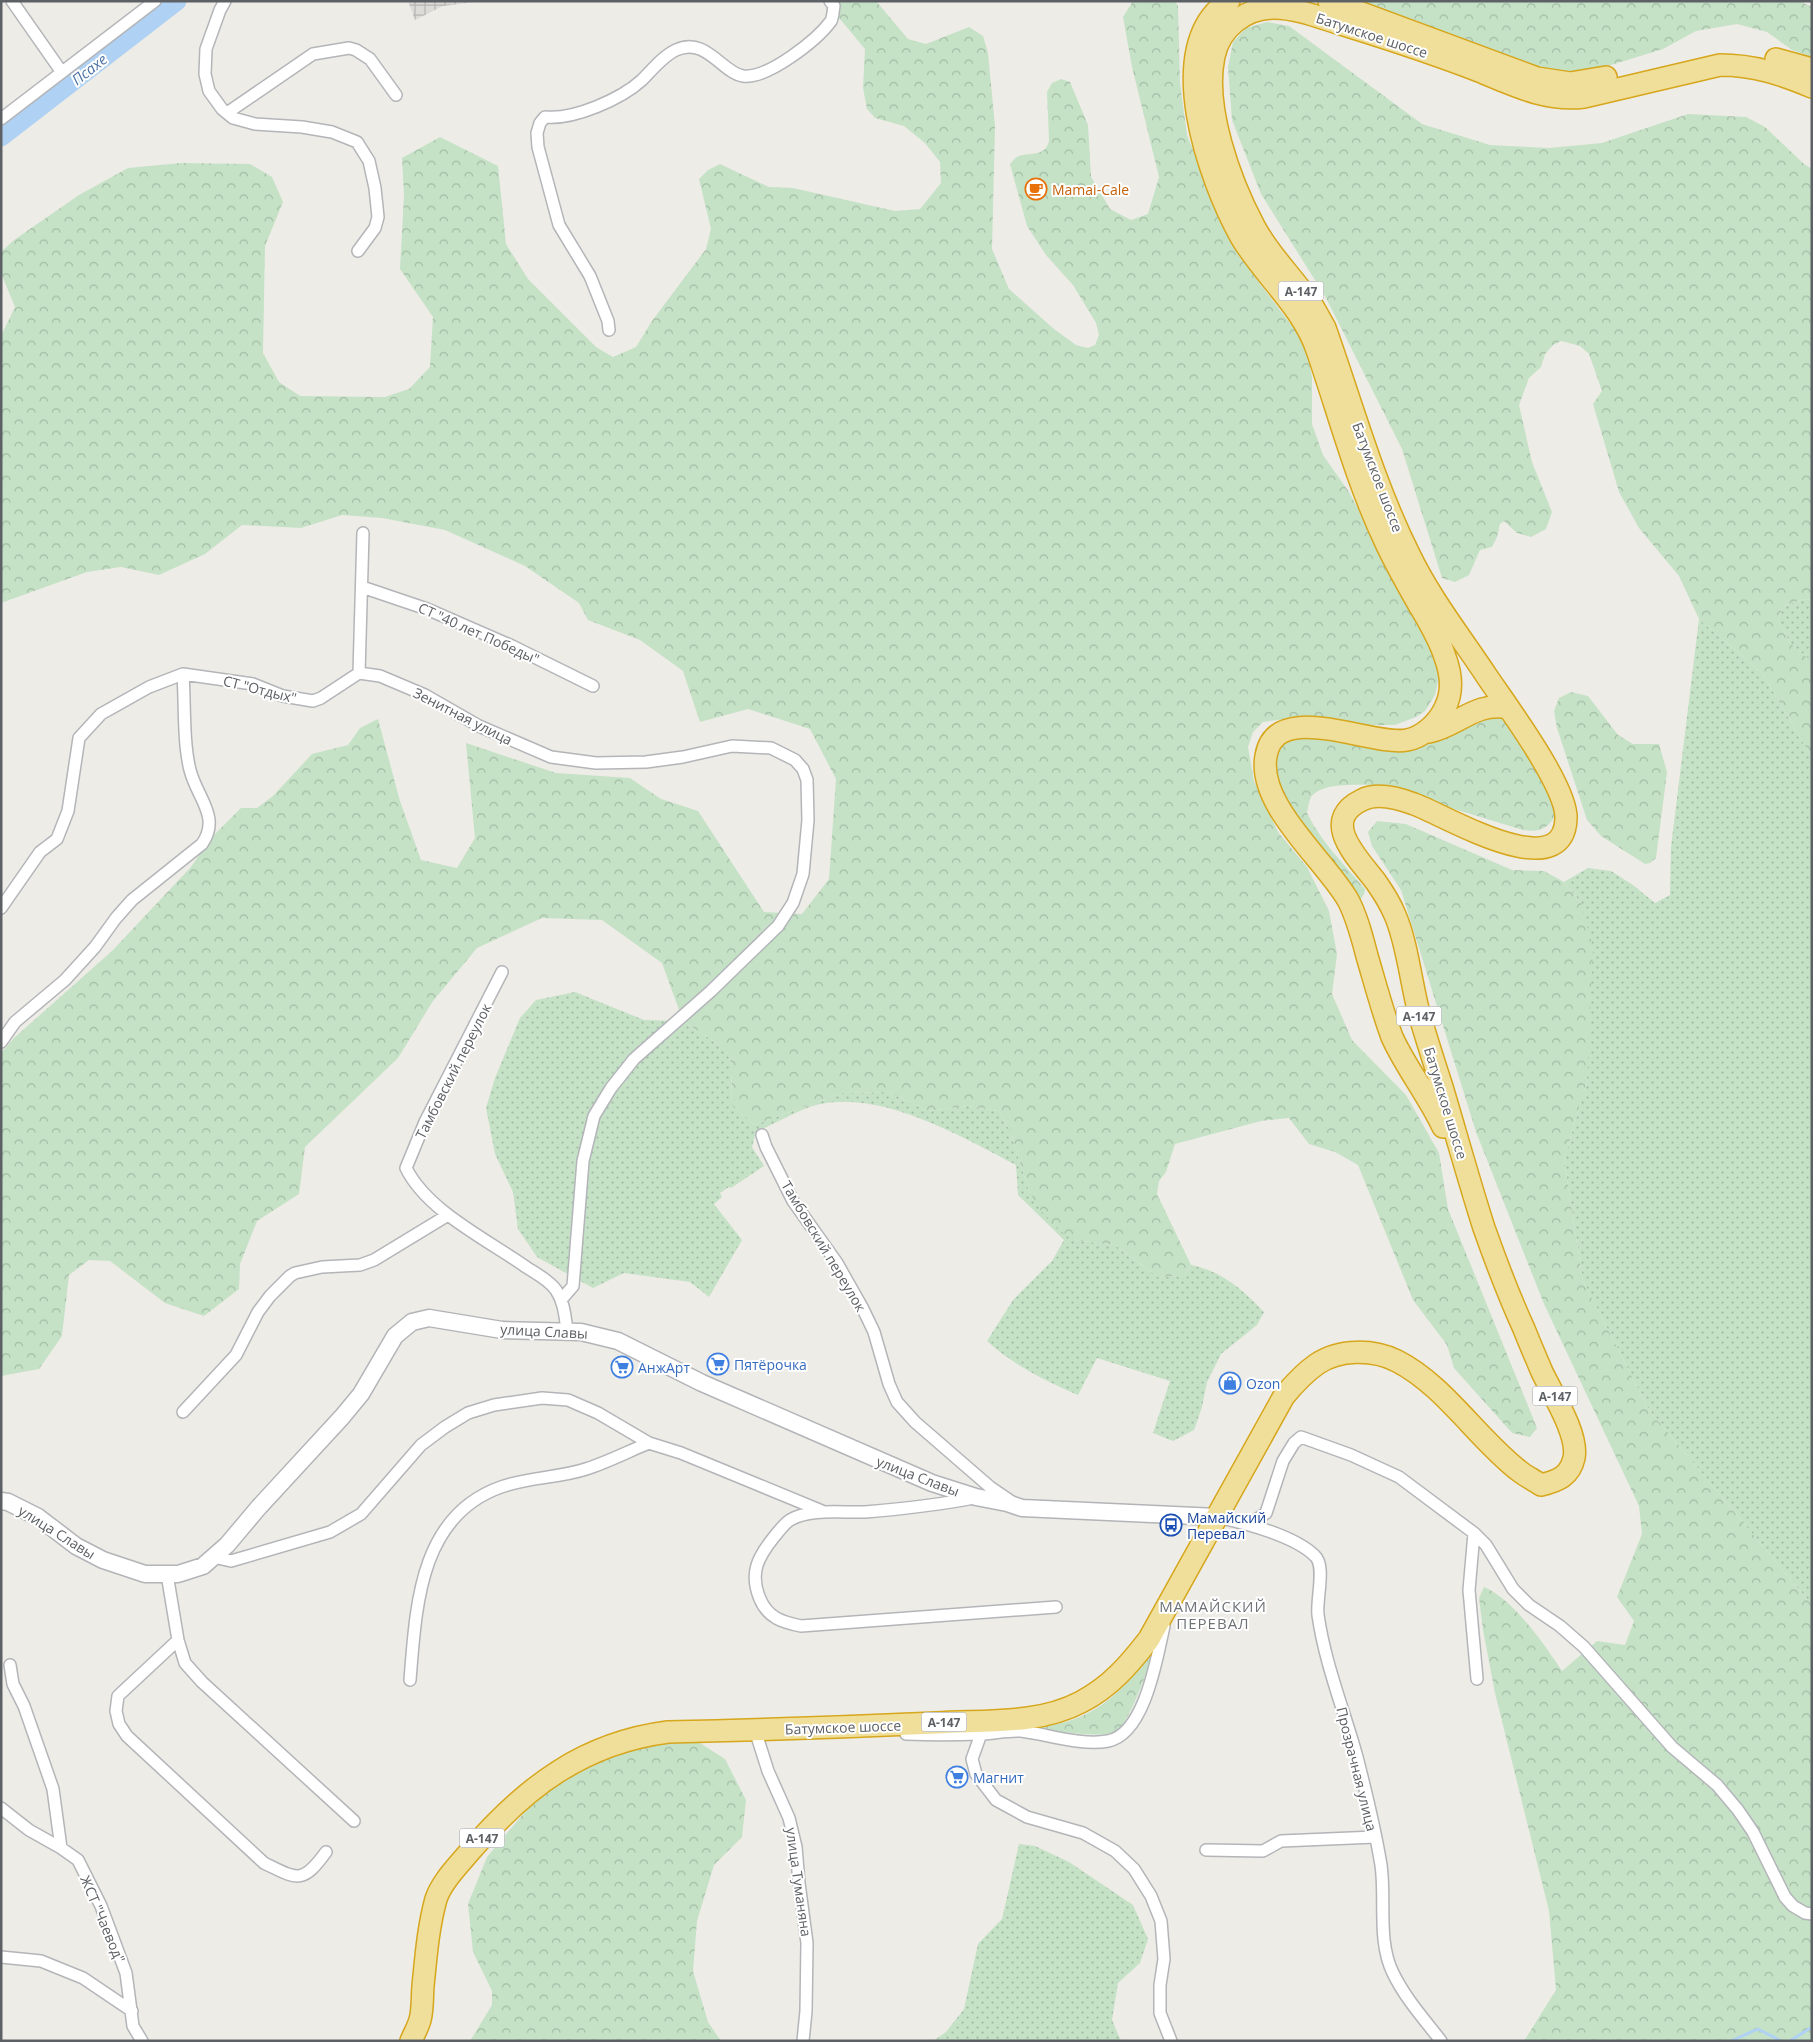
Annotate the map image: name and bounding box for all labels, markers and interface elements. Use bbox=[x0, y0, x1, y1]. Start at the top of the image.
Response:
street label: Батумское шоссе bbox=[1314, 8, 1430, 62]
water label: Псахе bbox=[67, 48, 111, 89]
cafe icon: Mamai-Cale bbox=[1024, 177, 1048, 201]
place label: Mamai-Cale bbox=[1052, 180, 1129, 199]
road number: А-147 bbox=[1278, 282, 1324, 300]
street label: Батумское шоссе bbox=[1348, 419, 1408, 535]
street label: СТ "40 лет Победы" bbox=[415, 598, 543, 668]
street label: СТ "Отдых" bbox=[221, 671, 299, 707]
street label: Зенитная улица bbox=[410, 683, 516, 749]
street label: Тамбовский переулок bbox=[411, 999, 496, 1142]
road number: А-147 bbox=[1396, 1006, 1442, 1026]
street label: Батумское шоссе bbox=[1420, 1045, 1472, 1161]
street label: Тамбовский переулок bbox=[777, 1177, 871, 1316]
street label: улица Славы bbox=[500, 1319, 588, 1343]
supermarket icon: Пятёрочка bbox=[706, 1352, 730, 1376]
supermarket icon: АнжАрт bbox=[610, 1355, 634, 1379]
place label: Пятёрочка bbox=[734, 1355, 807, 1374]
place label: АнжАрт bbox=[638, 1358, 690, 1377]
shop icon: Ozon bbox=[1218, 1371, 1242, 1395]
place label: Ozon bbox=[1246, 1374, 1280, 1393]
road number: А-147 bbox=[1532, 1386, 1578, 1405]
street label: улица Славы bbox=[874, 1451, 962, 1501]
street label: улица Славы bbox=[15, 1501, 99, 1563]
place label: Мамайский Перевал bbox=[1187, 1508, 1266, 1543]
bus stop icon: Мамайский Перевал bbox=[1159, 1513, 1183, 1537]
district label: МАМАЙСКИЙ ПЕРЕВАЛ bbox=[1159, 1596, 1267, 1633]
street label: Прозрачная улица bbox=[1332, 1705, 1382, 1833]
road number: А-147 bbox=[922, 1712, 966, 1731]
street label: Батумское шоссе bbox=[785, 1715, 902, 1739]
supermarket icon: Магнит bbox=[945, 1765, 969, 1789]
place label: Магнит bbox=[973, 1768, 1024, 1787]
street label: улица Туманяна bbox=[782, 1826, 816, 1938]
road number: А-147 bbox=[460, 1829, 504, 1848]
street label: ЖСТ "Чаевод" bbox=[76, 1872, 130, 1966]

